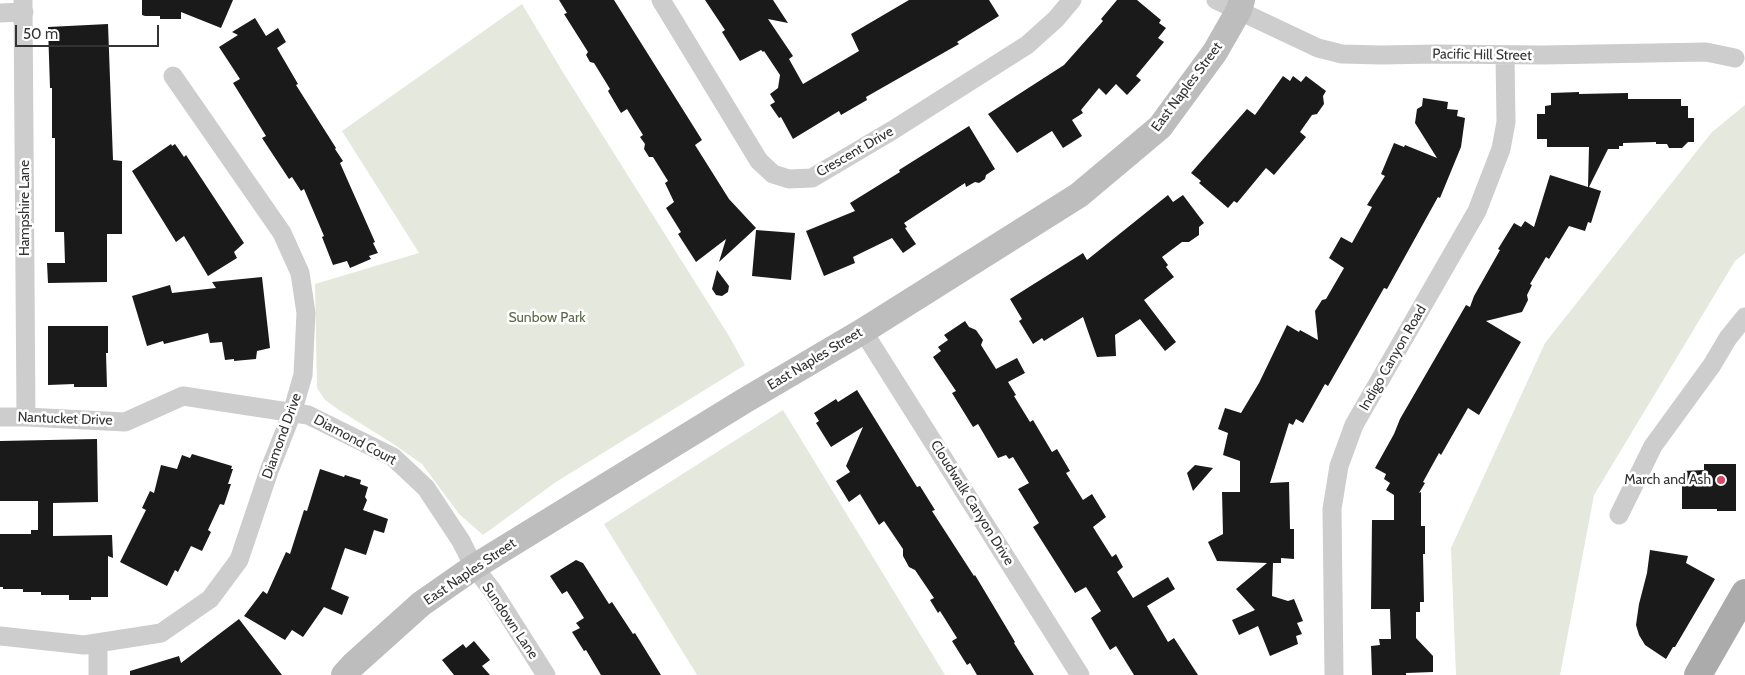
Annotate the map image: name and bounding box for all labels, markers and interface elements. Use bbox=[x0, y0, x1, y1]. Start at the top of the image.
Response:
scale bar bbox=[18, 15, 161, 47]
text: 50 m bbox=[23, 25, 58, 43]
street label: East Naples Street bbox=[1148, 39, 1226, 135]
street label: Pacific Hill Street bbox=[1432, 46, 1532, 64]
street label: Crescent Drive bbox=[813, 123, 897, 181]
street label: Hampshire Lane bbox=[17, 160, 33, 256]
street label: Indigo Canyon Road bbox=[1356, 302, 1430, 414]
park label: Sunbow Park bbox=[508, 310, 586, 326]
street label: East Naples Street bbox=[765, 324, 865, 394]
street label: Diamond Drive bbox=[259, 391, 305, 481]
street label: Nantucket Drive bbox=[17, 409, 113, 429]
street label: Diamond Court bbox=[311, 411, 399, 469]
street label: Cloudwalk Canyon Drive bbox=[927, 437, 1017, 569]
place label: March and Ash bbox=[1624, 472, 1711, 488]
marker: March and Ash bbox=[1715, 474, 1727, 486]
street label: East Naples Street bbox=[421, 535, 519, 609]
street label: Sundown Lane bbox=[478, 580, 542, 662]

